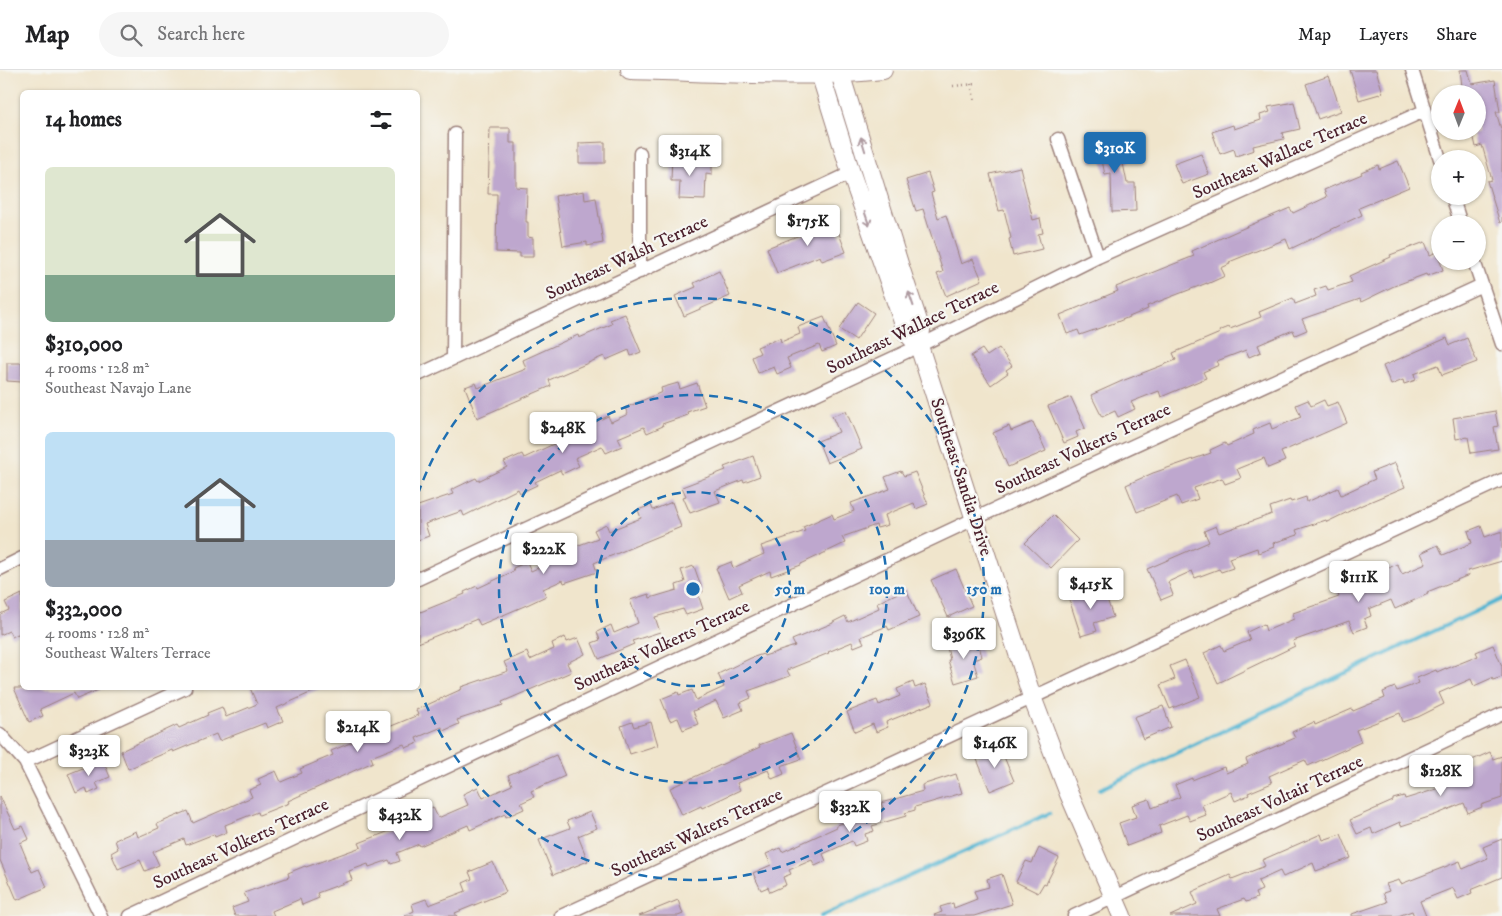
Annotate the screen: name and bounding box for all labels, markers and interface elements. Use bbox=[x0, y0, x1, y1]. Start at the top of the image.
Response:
search box bbox=[99, 12, 449, 57]
text: Map bbox=[25, 20, 69, 50]
icon: search bbox=[117, 21, 145, 49]
text: Search here bbox=[157, 23, 245, 46]
text: Map bbox=[1298, 24, 1331, 46]
text: Layers bbox=[1359, 24, 1408, 46]
text: Share bbox=[1436, 24, 1477, 46]
north arrow bbox=[1431, 85, 1486, 140]
map controls bbox=[1431, 85, 1486, 270]
icon: filters bbox=[367, 106, 395, 134]
text: 14 homes bbox=[45, 107, 122, 133]
street label: Southeast Wallace Terrace bbox=[1189, 108, 1371, 204]
pin: $310K bbox=[1080, 132, 1150, 174]
pin: $314K bbox=[655, 134, 725, 177]
one-way arrow bbox=[857, 136, 867, 152]
text: $310K bbox=[1095, 138, 1135, 158]
text: $314K bbox=[669, 141, 711, 161]
button: + bbox=[1431, 150, 1486, 205]
icon: home bbox=[175, 200, 265, 290]
pin: $175K bbox=[773, 204, 843, 247]
street label: Southeast Walsh Terrace bbox=[543, 211, 711, 305]
text: $175K bbox=[787, 211, 829, 231]
one-way arrow bbox=[863, 211, 872, 226]
button: − bbox=[1431, 215, 1486, 270]
street label: Southeast Wallace Terrace bbox=[823, 277, 1003, 379]
one-way arrow bbox=[906, 292, 915, 307]
text: $310,000 bbox=[45, 332, 123, 358]
text: 4 rooms · 128 m² bbox=[45, 358, 149, 378]
text: Southeast Navajo Lane bbox=[45, 378, 191, 398]
street label: Southeast Sandia Drive bbox=[925, 395, 997, 559]
street label: Southeast Volkerts Terrace bbox=[992, 399, 1174, 499]
pin: $248K bbox=[528, 412, 598, 454]
text: $248K bbox=[540, 418, 586, 438]
icon: home bbox=[175, 465, 265, 555]
pin: $222K bbox=[509, 532, 579, 575]
text: $222K bbox=[522, 539, 566, 559]
pin: $111K bbox=[1324, 560, 1394, 603]
text: $111K bbox=[1340, 567, 1378, 587]
pin: $415K bbox=[1056, 568, 1126, 610]
text: $415K bbox=[1070, 574, 1112, 594]
centre of rings bbox=[684, 580, 702, 598]
text: 50 m bbox=[774, 580, 806, 599]
text: 100 m bbox=[869, 580, 906, 599]
text: 150 m bbox=[966, 580, 1002, 599]
street label: Southeast Volkerts Terrace bbox=[571, 596, 753, 696]
text: $332,000 bbox=[45, 597, 122, 623]
pin: $396K bbox=[929, 618, 999, 660]
text: 4 rooms · 128 m² bbox=[45, 623, 149, 643]
text: $396K bbox=[943, 624, 985, 644]
text: Southeast Walters Terrace bbox=[45, 643, 211, 663]
pin: $214K bbox=[323, 710, 393, 753]
text: $214K bbox=[337, 717, 379, 737]
pin: $146K bbox=[960, 726, 1030, 769]
text: $146K bbox=[973, 733, 1017, 753]
pin: $323K bbox=[54, 734, 124, 777]
text: $323K bbox=[69, 741, 109, 761]
street label: Southeast Voltair Terrace bbox=[1193, 751, 1367, 847]
pin: $128K bbox=[1406, 754, 1476, 797]
text: $128K bbox=[1420, 761, 1462, 781]
street label: Southeast Walters Terrace bbox=[608, 784, 786, 882]
pin: $332K bbox=[815, 790, 885, 833]
street label: Southeast Volkerts Terrace bbox=[150, 794, 332, 894]
text: $332K bbox=[830, 797, 870, 817]
pin: $432K bbox=[365, 798, 435, 841]
text: $432K bbox=[378, 805, 422, 825]

